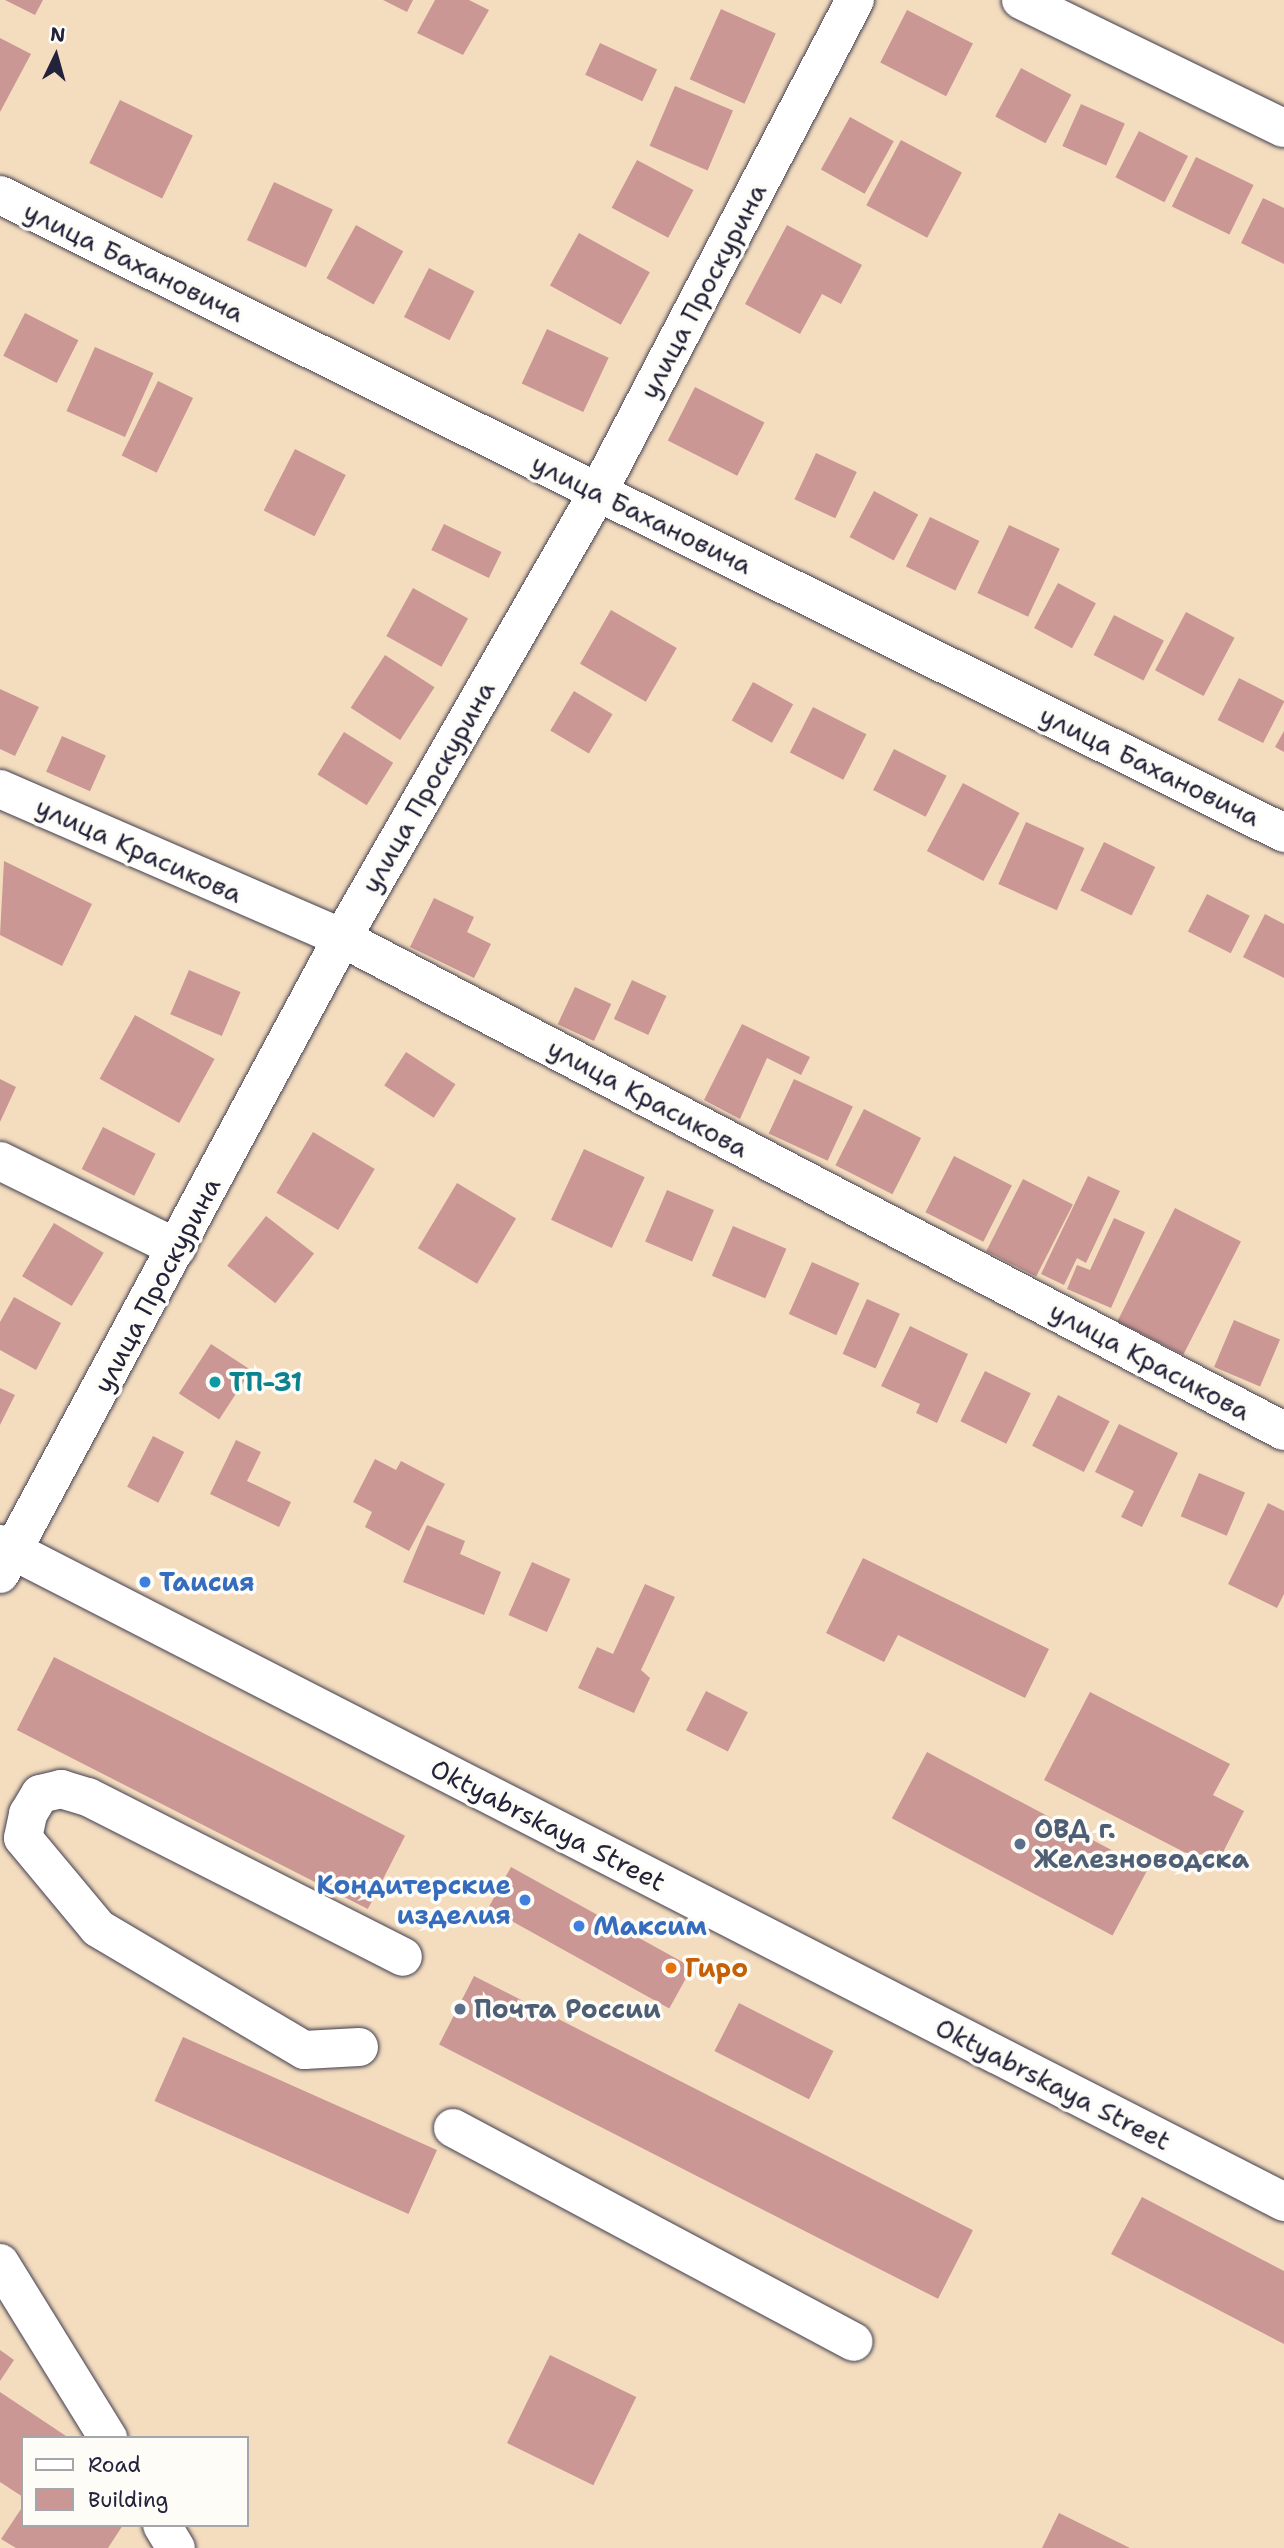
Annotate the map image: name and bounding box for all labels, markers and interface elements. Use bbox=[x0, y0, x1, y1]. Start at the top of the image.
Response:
north arrow bbox=[21, 21, 91, 91]
text: N bbox=[49, 21, 66, 48]
street label: улица Проскурина bbox=[633, 178, 773, 404]
street label: улица Бахановича bbox=[19, 195, 249, 329]
street label: улица Бахановича bbox=[527, 447, 757, 581]
street label: улица Проскурина bbox=[355, 676, 501, 898]
street label: улица Бахановича bbox=[1035, 699, 1265, 833]
street label: улица Красикова bbox=[31, 791, 247, 909]
street label: улица Красикова bbox=[543, 1032, 753, 1164]
street label: улица Проскурина bbox=[87, 1172, 227, 1398]
street label: улица Красикова bbox=[1045, 1295, 1255, 1427]
place label: ТП-31 bbox=[229, 1366, 302, 1398]
marker: ТП-31 bbox=[207, 1374, 223, 1390]
place label: Таисия bbox=[159, 1566, 255, 1598]
marker: Таисия bbox=[137, 1574, 153, 1590]
street label: Oktyabrskaya Street bbox=[425, 1752, 671, 1898]
place label: ОВД г. Железноводска bbox=[1034, 1813, 1249, 1874]
marker: ОВД г. Железноводска bbox=[1012, 1836, 1028, 1852]
place label: Кондитерские изделия bbox=[316, 1869, 511, 1930]
marker: Кондитерские изделия bbox=[517, 1892, 533, 1908]
place label: Максим bbox=[593, 1910, 707, 1942]
marker: Максим bbox=[571, 1918, 587, 1934]
place label: Гиро bbox=[685, 1952, 748, 1984]
marker: Гиро bbox=[663, 1960, 679, 1976]
place label: Почта России bbox=[474, 1993, 661, 2025]
marker: Почта России bbox=[452, 2001, 468, 2017]
street label: Oktyabrskaya Street bbox=[930, 2011, 1176, 2157]
legend bbox=[21, 2436, 248, 2527]
text: Road bbox=[88, 2451, 141, 2479]
text: Building bbox=[88, 2486, 168, 2514]

